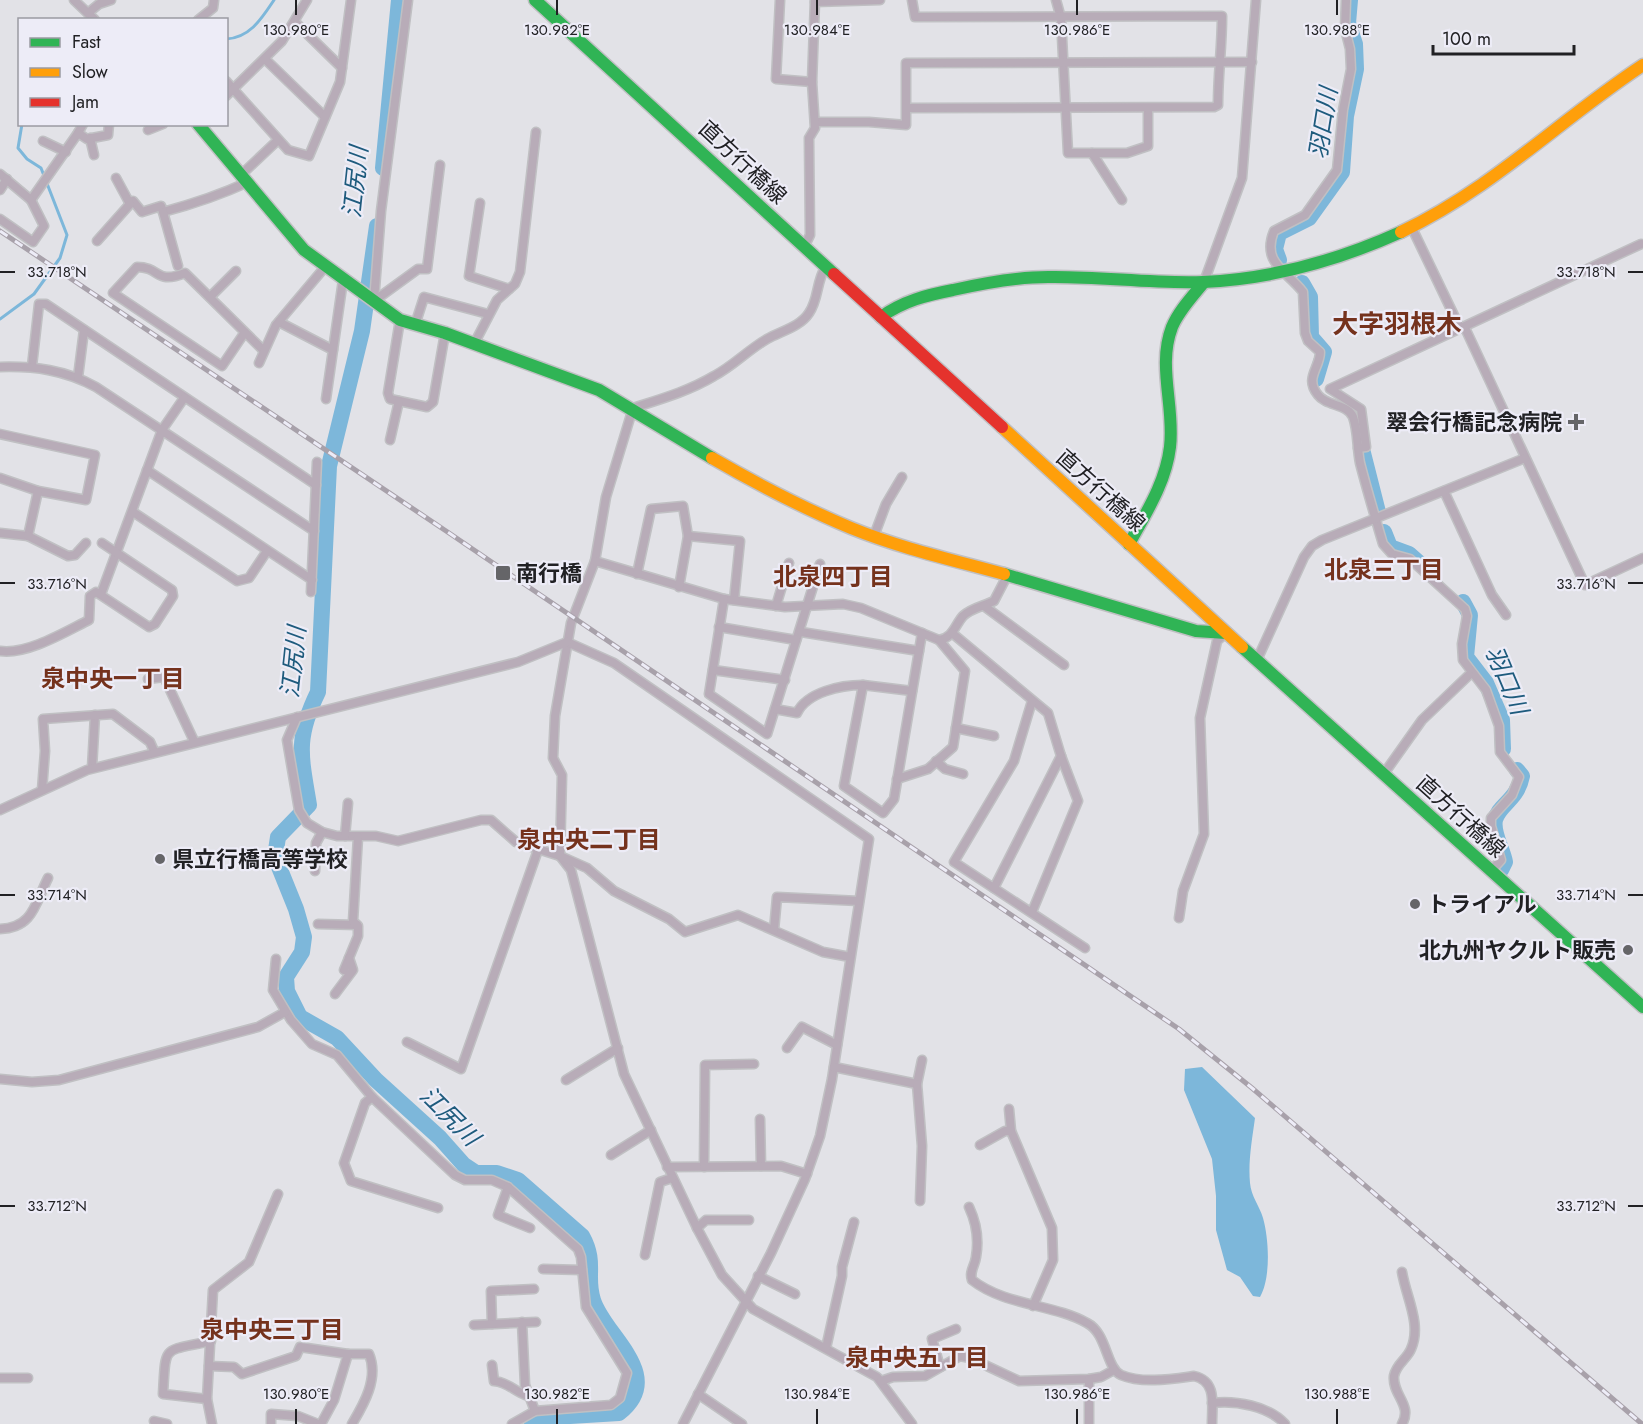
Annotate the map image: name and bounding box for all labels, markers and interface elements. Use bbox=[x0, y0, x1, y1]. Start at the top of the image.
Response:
legend bbox=[18, 18, 228, 126]
scale bar bbox=[1433, 18, 1574, 56]
text: 130.980°E bbox=[263, 19, 329, 41]
text: 130.982°E bbox=[524, 19, 590, 41]
text: 130.984°E bbox=[784, 19, 850, 41]
text: 130.986°E bbox=[1044, 19, 1110, 41]
text: 130.988°E bbox=[1304, 19, 1370, 41]
text: 100 m bbox=[1442, 26, 1491, 52]
text: Fast bbox=[72, 29, 101, 55]
text: Slow bbox=[72, 59, 109, 85]
water label: 羽口川 bbox=[1300, 82, 1346, 161]
text: Jam bbox=[70, 89, 99, 115]
street label: 直方行橋線 bbox=[692, 113, 794, 211]
water label: 江尻川 bbox=[334, 141, 376, 220]
text: 33.718°N bbox=[27, 261, 87, 283]
text: 33.718°N bbox=[1556, 261, 1616, 283]
district label: 大字羽根木 bbox=[1332, 305, 1462, 343]
place label: 翠会行橋記念病院 bbox=[1386, 406, 1562, 438]
marker: 翠会行橋記念病院 bbox=[1567, 413, 1585, 431]
street label: 直方行橋線 bbox=[1049, 441, 1153, 539]
district label: 北泉三丁目 bbox=[1324, 552, 1444, 587]
place label: 南行橋 bbox=[516, 557, 582, 589]
district label: 北泉四丁目 bbox=[773, 559, 893, 594]
marker: 南行橋 bbox=[494, 564, 512, 582]
text: 33.716°N bbox=[27, 573, 87, 595]
text: 33.716°N bbox=[1556, 573, 1616, 595]
water label: 江尻川 bbox=[272, 621, 314, 700]
water label: 羽口川 bbox=[1477, 640, 1538, 723]
district label: 泉中央一丁目 bbox=[41, 661, 185, 696]
street label: 直方行橋線 bbox=[1409, 767, 1513, 865]
district label: 泉中央二丁目 bbox=[517, 822, 661, 857]
place label: 県立行橋高等学校 bbox=[172, 843, 348, 875]
marker: 県立行橋高等学校 bbox=[153, 852, 167, 866]
text: 33.714°N bbox=[27, 884, 87, 906]
text: 33.714°N bbox=[1556, 884, 1616, 906]
place label: トライアル bbox=[1427, 888, 1537, 920]
marker: トライアル bbox=[1408, 897, 1422, 911]
place label: 北九州ヤクルト販売 bbox=[1419, 934, 1616, 966]
marker: 北九州ヤクルト販売 bbox=[1621, 943, 1635, 957]
water label: 江尻川 bbox=[412, 1078, 490, 1156]
text: 33.712°N bbox=[27, 1195, 87, 1217]
text: 33.712°N bbox=[1556, 1195, 1616, 1217]
district label: 泉中央三丁目 bbox=[200, 1312, 344, 1347]
district label: 泉中央五丁目 bbox=[845, 1340, 989, 1375]
text: 130.980°E bbox=[263, 1383, 329, 1405]
text: 130.982°E bbox=[524, 1383, 590, 1405]
text: 130.984°E bbox=[784, 1383, 850, 1405]
text: 130.986°E bbox=[1044, 1383, 1110, 1405]
text: 130.988°E bbox=[1304, 1383, 1370, 1405]

